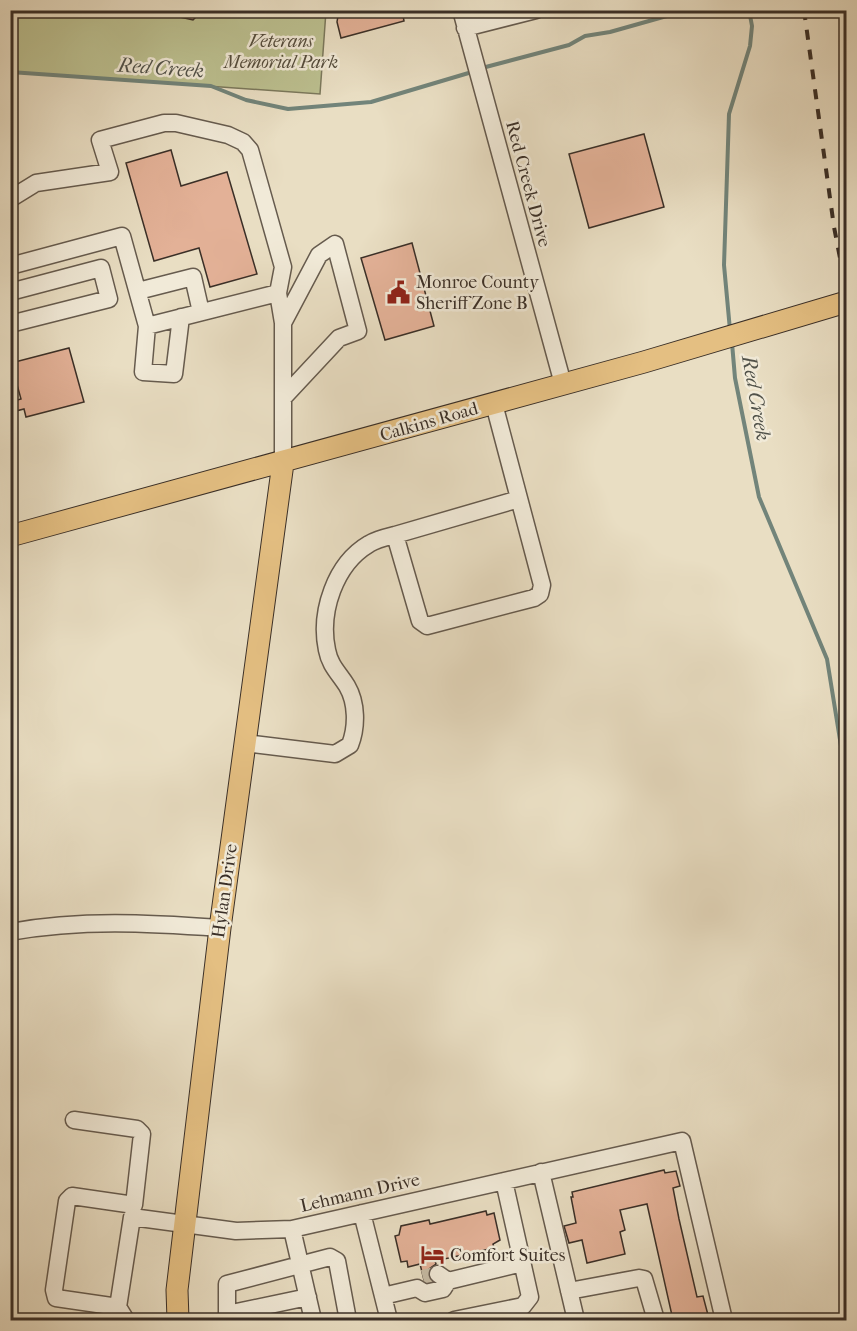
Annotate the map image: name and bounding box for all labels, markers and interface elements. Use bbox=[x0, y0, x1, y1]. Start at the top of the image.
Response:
park label: Veterans Memorial Park bbox=[222, 31, 338, 73]
water label: Red Creek bbox=[115, 53, 205, 82]
street label: Red Creek Drive bbox=[501, 119, 555, 250]
place label: Monroe County Sheriff Zone B bbox=[416, 272, 540, 314]
public building icon: Monroe County Sheriff Zone B bbox=[385, 279, 411, 305]
water label: Red Creek bbox=[737, 352, 775, 442]
street label: Calkins Road bbox=[378, 398, 481, 446]
street label: Hylan Drive bbox=[208, 842, 242, 939]
street label: Lehmann Drive bbox=[298, 1169, 422, 1217]
hotel icon: Comfort Suites bbox=[419, 1242, 445, 1268]
place label: Comfort Suites bbox=[450, 1245, 566, 1266]

